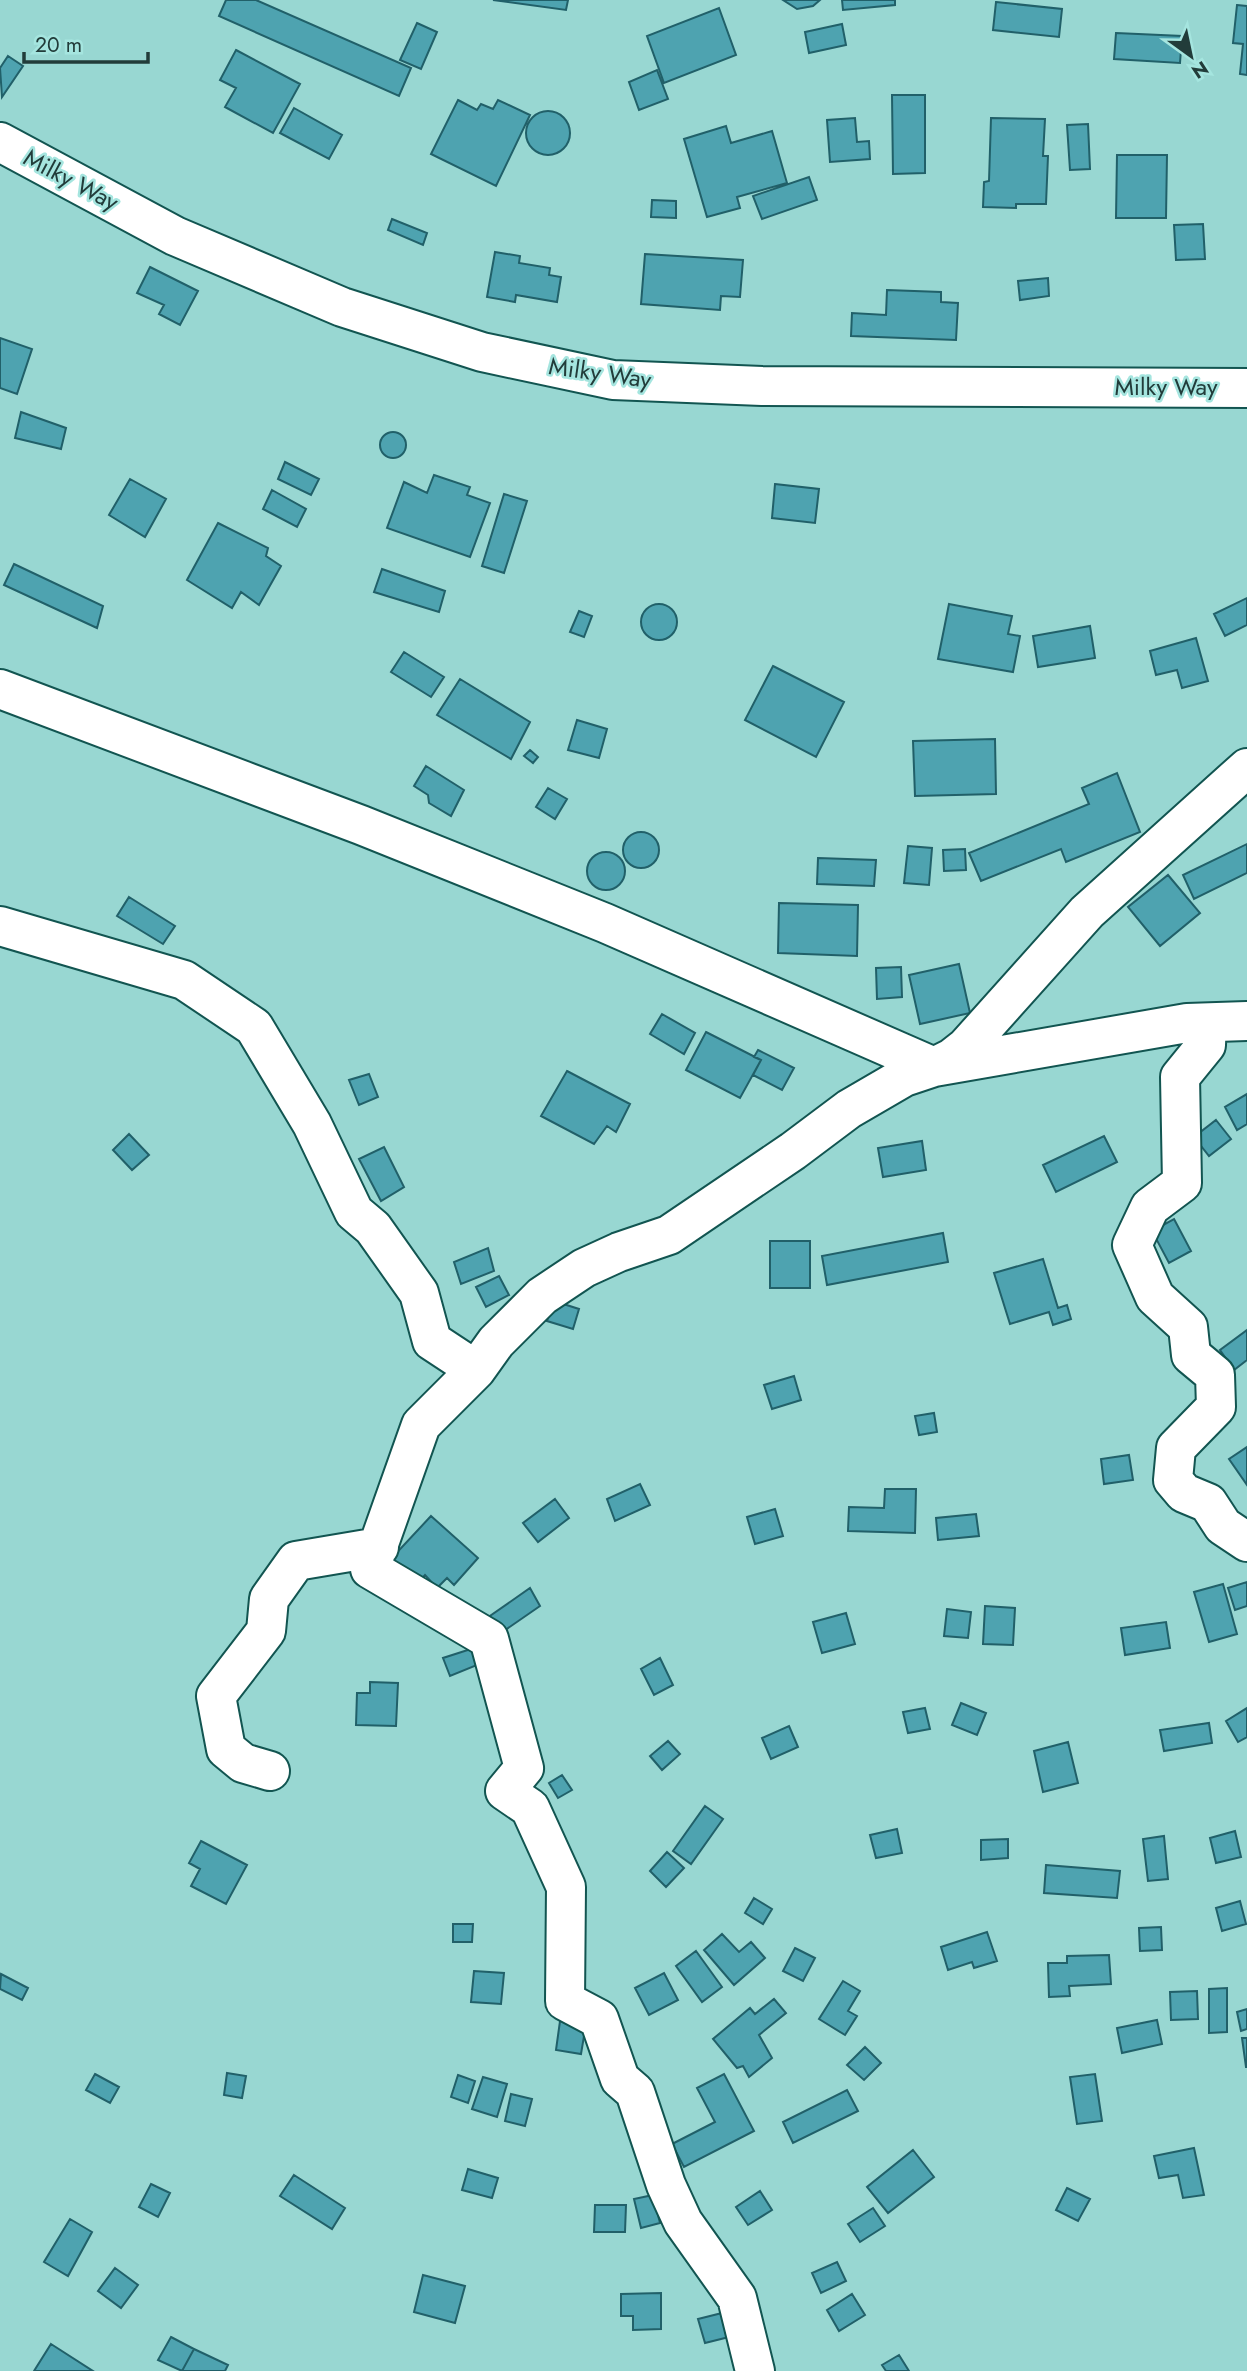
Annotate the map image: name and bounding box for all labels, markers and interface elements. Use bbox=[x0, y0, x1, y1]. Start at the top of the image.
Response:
scale bar bbox=[24, 21, 149, 65]
north arrow bbox=[1156, 21, 1226, 91]
text: 20 m bbox=[35, 30, 82, 60]
text: N bbox=[1186, 54, 1214, 85]
street label: Milky Way bbox=[17, 140, 125, 219]
street label: Milky Way bbox=[547, 348, 654, 397]
street label: Milky Way bbox=[1114, 369, 1218, 404]

